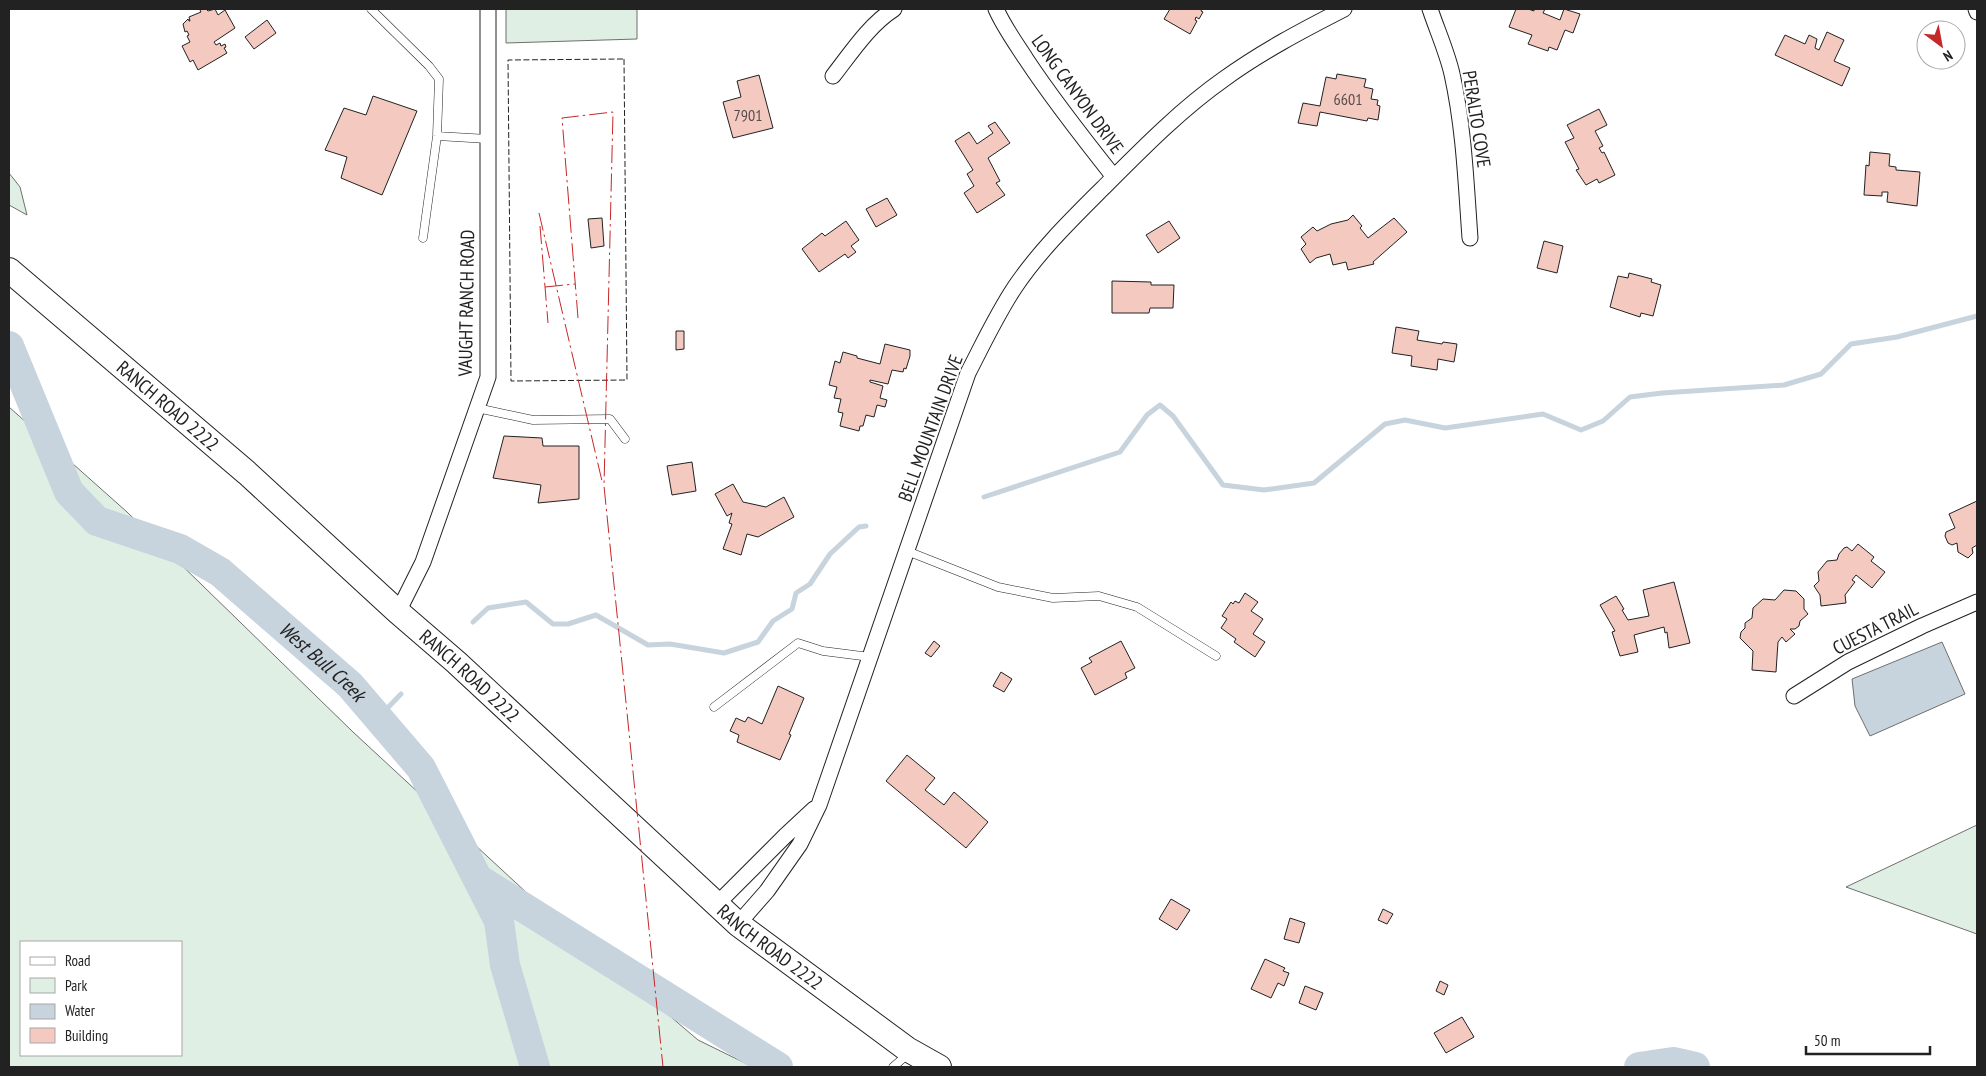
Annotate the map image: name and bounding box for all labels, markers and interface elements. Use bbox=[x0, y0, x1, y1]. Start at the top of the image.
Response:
north arrow bbox=[1916, 20, 1966, 70]
street label: LONG CANYON DRIVE bbox=[1027, 30, 1129, 158]
text: N bbox=[1940, 46, 1956, 66]
street label: PERALTO COVE bbox=[1457, 69, 1497, 169]
house number: 6601 bbox=[1334, 89, 1362, 109]
house number: 7901 bbox=[734, 105, 762, 125]
street label: VAUGHT RANCH ROAD bbox=[453, 229, 479, 378]
street label: BELL MOUNTAIN DRIVE bbox=[892, 351, 968, 505]
street label: RANCH ROAD 2222 bbox=[112, 355, 224, 456]
street label: CUESTA TRAIL bbox=[1828, 596, 1922, 660]
water label: West Bull Creek bbox=[274, 616, 373, 709]
street label: RANCH ROAD 2222 bbox=[415, 624, 525, 727]
street label: RANCH ROAD 2222 bbox=[712, 899, 828, 995]
legend bbox=[20, 941, 182, 1056]
text: Road bbox=[65, 951, 91, 970]
text: Park bbox=[65, 976, 87, 995]
text: Water bbox=[65, 1001, 96, 1020]
scale bar bbox=[1806, 1024, 1930, 1056]
text: Building bbox=[65, 1026, 108, 1045]
text: 50 m bbox=[1814, 1031, 1840, 1050]

